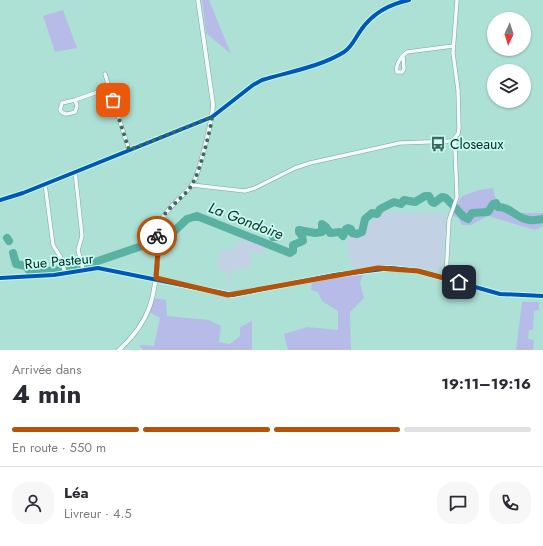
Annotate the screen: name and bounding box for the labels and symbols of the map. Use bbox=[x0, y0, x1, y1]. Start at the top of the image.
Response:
north arrow bbox=[487, 12, 531, 56]
pin bbox=[96, 83, 130, 117]
place label: Closeaux bbox=[450, 134, 503, 154]
bus stop icon: Closeaux bbox=[429, 135, 447, 153]
water label: La Gondoire bbox=[205, 197, 287, 246]
courier bbox=[137, 216, 177, 256]
street label: Rue Pasteur bbox=[24, 248, 94, 274]
pin bbox=[442, 265, 476, 299]

